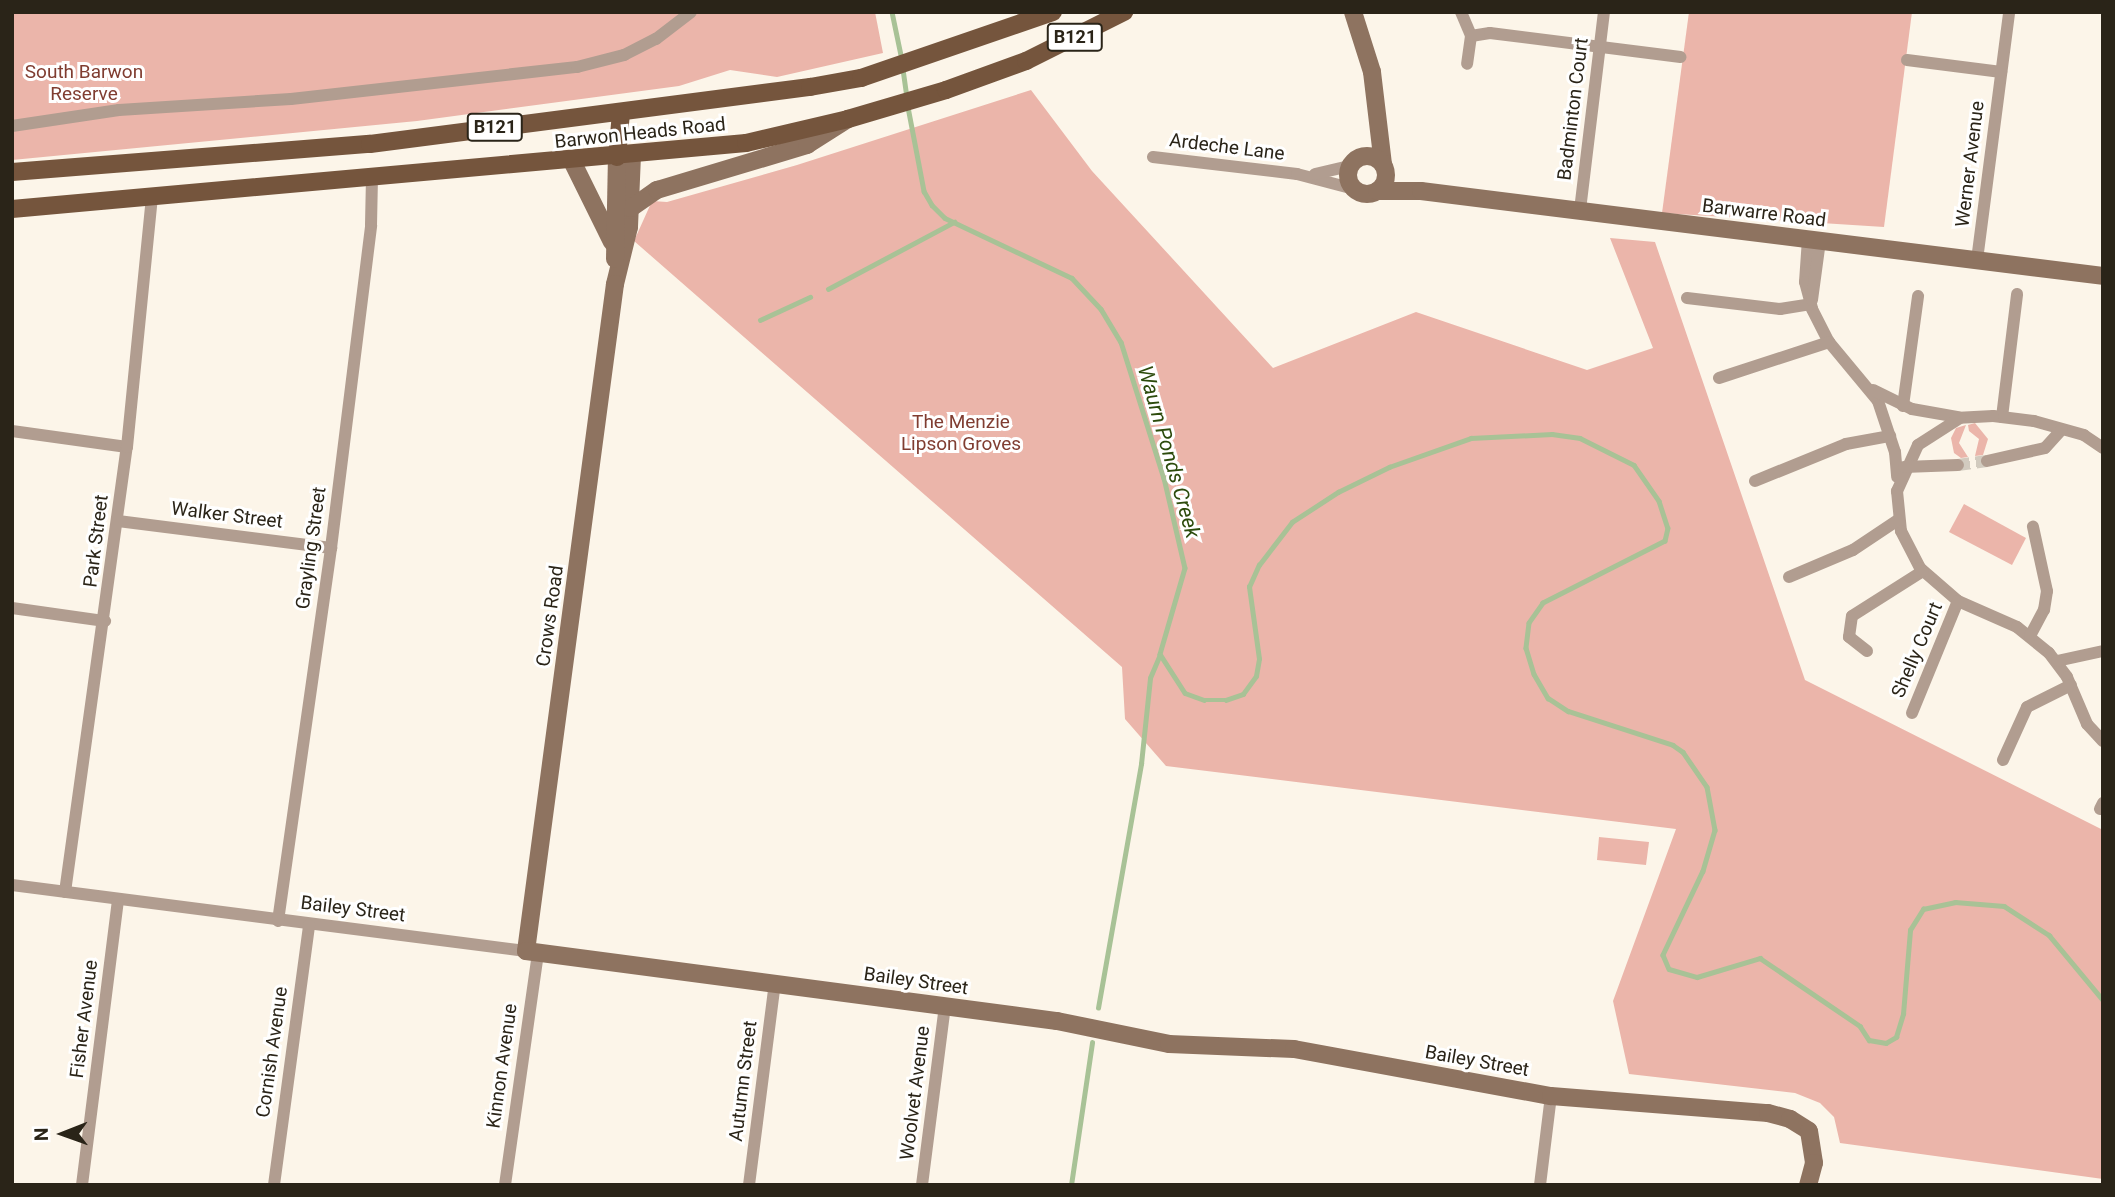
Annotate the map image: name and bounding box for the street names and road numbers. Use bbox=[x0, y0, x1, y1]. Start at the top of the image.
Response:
road number: B121 bbox=[1045, 22, 1105, 52]
street label: Badminton Court bbox=[1553, 36, 1593, 182]
street label: Werner Avenue bbox=[1951, 100, 1989, 228]
road number: B121 bbox=[465, 112, 525, 142]
street label: Barwon Heads Road bbox=[553, 113, 727, 153]
street label: Ardeche Lane bbox=[1168, 129, 1286, 165]
street label: Barwarre Road bbox=[1701, 194, 1827, 232]
street label: Grayling Street bbox=[291, 485, 331, 611]
street label: Park Street bbox=[79, 493, 113, 589]
street label: Walker Street bbox=[170, 497, 284, 533]
street label: Crows Road bbox=[532, 564, 568, 668]
street label: Shelly Court bbox=[1887, 599, 1947, 701]
street label: Bailey Street bbox=[299, 891, 407, 927]
street label: Fisher Avenue bbox=[65, 959, 103, 1079]
street label: Bailey Street bbox=[862, 962, 970, 1000]
street label: Cornish Avenue bbox=[252, 985, 292, 1119]
street label: Kinnon Avenue bbox=[482, 1002, 522, 1130]
street label: Autumn Street bbox=[724, 1019, 762, 1143]
street label: Woolvet Avenue bbox=[895, 1025, 935, 1161]
street label: Bailey Street bbox=[1423, 1041, 1531, 1081]

